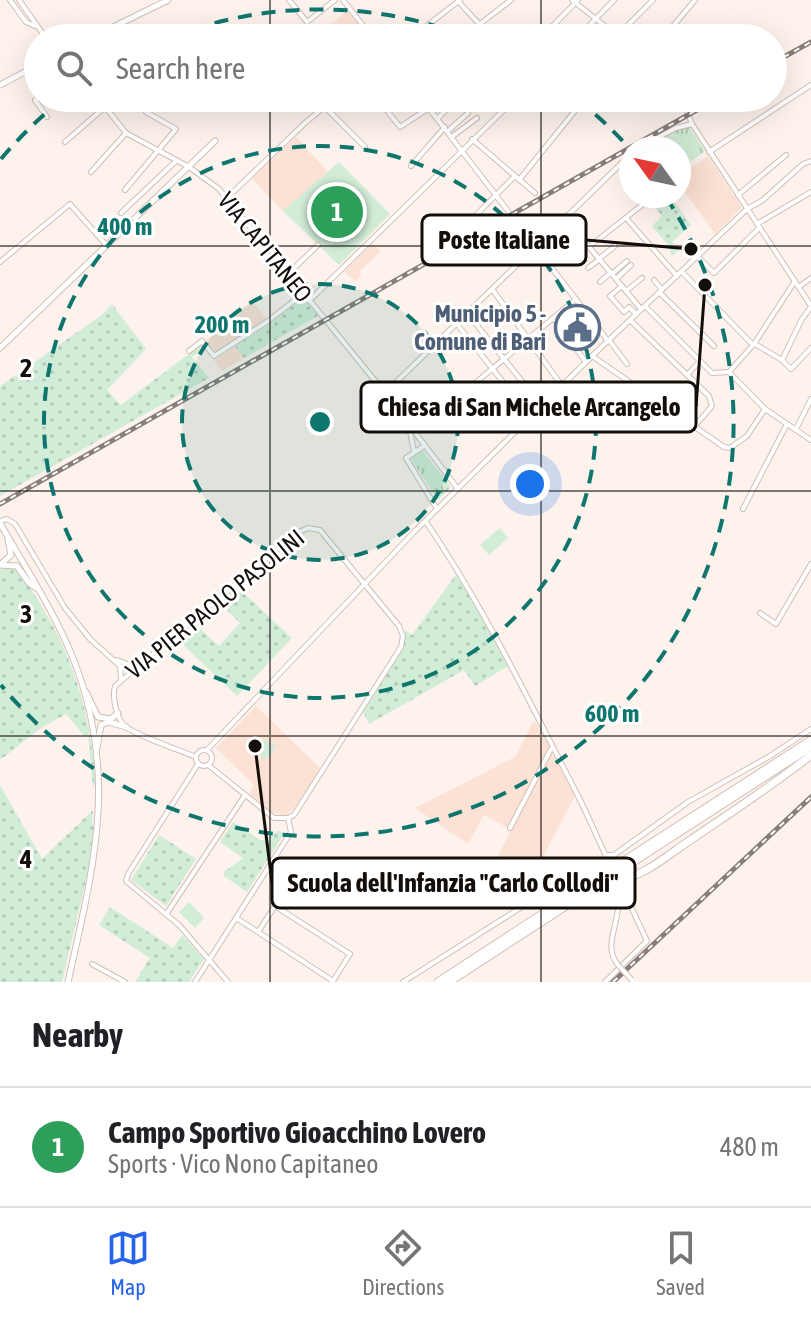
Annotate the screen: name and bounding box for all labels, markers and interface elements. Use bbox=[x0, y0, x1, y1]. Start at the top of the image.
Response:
search box bbox=[24, 24, 787, 112]
icon: search bbox=[52, 46, 96, 90]
text: Search here bbox=[116, 51, 245, 85]
north arrow bbox=[619, 136, 691, 208]
pin: 1 bbox=[311, 182, 363, 242]
street label: VIA CAPITANEO bbox=[213, 187, 317, 307]
text: 400 m bbox=[97, 213, 152, 240]
callout: Poste Italiane bbox=[422, 215, 586, 265]
text: Poste Italiane bbox=[438, 225, 570, 255]
place label: Municipio 5 - Comune di Bari bbox=[414, 300, 546, 355]
public building icon: Municipio 5 - Comune di Bari bbox=[553, 303, 601, 351]
text: 200 m bbox=[195, 311, 249, 338]
text: 2 bbox=[20, 353, 32, 383]
callout: Chiesa di San Michele Arcangelo bbox=[361, 382, 696, 432]
text: Chiesa di San Michele Arcangelo bbox=[377, 392, 681, 422]
centre of rings bbox=[306, 408, 334, 436]
your location bbox=[510, 464, 550, 504]
street label: VIA PIER PAOLO PASOLINI bbox=[120, 524, 310, 684]
text: 3 bbox=[20, 599, 32, 629]
text: 600 m bbox=[585, 700, 639, 727]
text: 4 bbox=[19, 844, 32, 874]
callout: Scuola dell'Infanzia "Carlo Collodi" bbox=[272, 858, 635, 908]
text: Scuola dell'Infanzia "Carlo Collodi" bbox=[288, 868, 619, 898]
text: Nearby bbox=[32, 1015, 123, 1054]
text: Campo Sportivo Gioacchino Lovero bbox=[108, 1115, 486, 1149]
text: 1 bbox=[52, 1132, 64, 1162]
text: 480 m bbox=[720, 1132, 779, 1162]
text: Sports · Vico Nono Capitaneo bbox=[108, 1149, 378, 1179]
tab: Map bbox=[106, 1226, 150, 1300]
tab: Directions bbox=[362, 1226, 444, 1300]
tab: Saved bbox=[656, 1226, 705, 1300]

